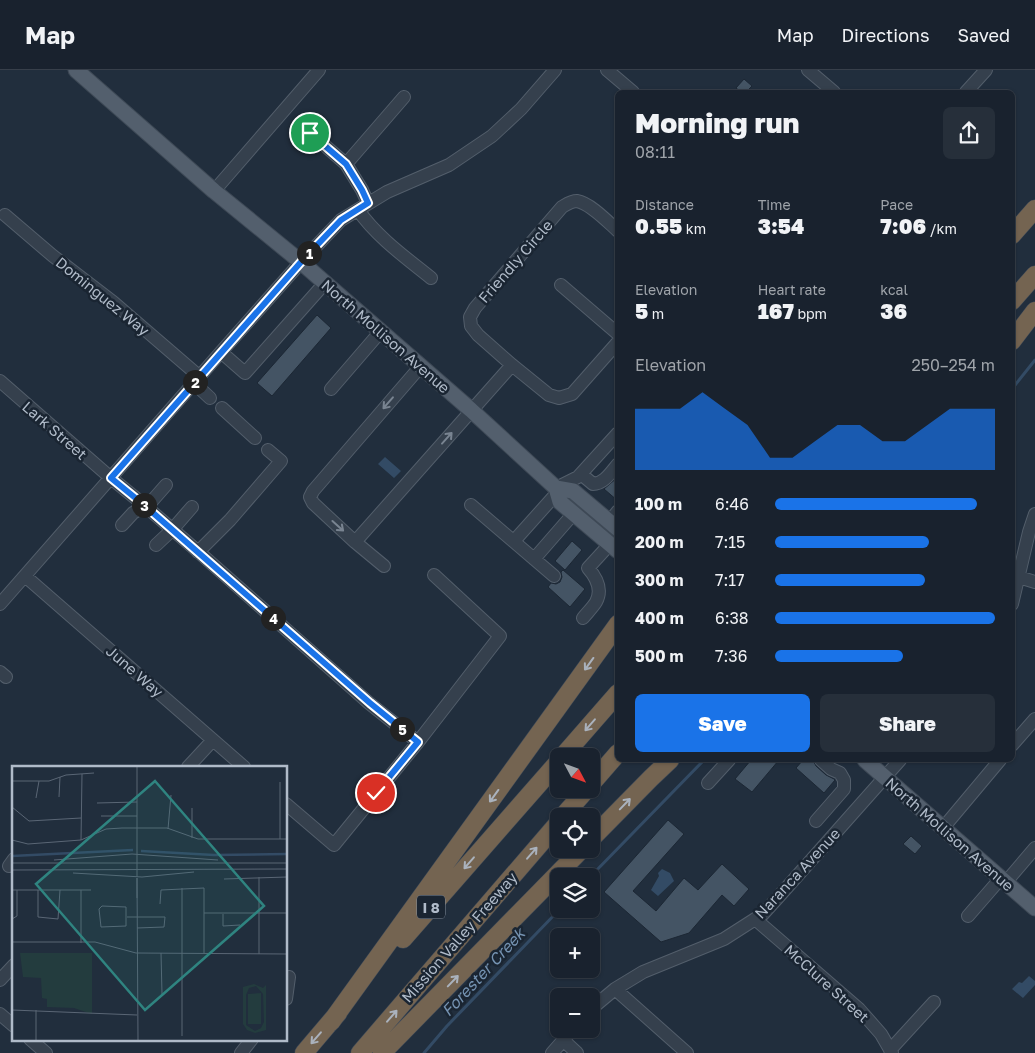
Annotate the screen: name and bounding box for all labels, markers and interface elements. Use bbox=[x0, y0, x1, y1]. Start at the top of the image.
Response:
text: Map bbox=[25, 20, 75, 49]
text: Map bbox=[777, 24, 813, 46]
text: Directions bbox=[841, 24, 929, 46]
text: Saved bbox=[957, 24, 1010, 46]
text: Morning run bbox=[635, 106, 799, 139]
button: share bbox=[943, 107, 995, 159]
pin bbox=[289, 112, 331, 154]
icon: arrive bbox=[296, 119, 324, 147]
text: 08:11 bbox=[635, 142, 675, 162]
text: Distance bbox=[635, 196, 694, 213]
text: Time bbox=[758, 196, 791, 213]
text: Pace bbox=[880, 196, 913, 213]
text: 0.55 bbox=[635, 213, 682, 239]
text: 3:54 bbox=[758, 213, 804, 239]
text: 7:06 bbox=[880, 213, 926, 239]
street label: Friendly Circle bbox=[474, 216, 556, 306]
text: km bbox=[682, 220, 706, 237]
text: /km bbox=[926, 220, 957, 237]
pin: 1 bbox=[296, 240, 322, 266]
text: 1 bbox=[306, 245, 313, 262]
street label: Dominguez Way bbox=[53, 253, 154, 339]
street label: North Mollison Avenue bbox=[318, 275, 454, 397]
text: Elevation bbox=[635, 281, 697, 298]
text: Heart rate bbox=[758, 281, 826, 298]
text: kcal bbox=[880, 281, 908, 298]
text: 5 bbox=[635, 298, 648, 324]
text: 167 bbox=[758, 298, 794, 324]
text: 36 bbox=[880, 298, 907, 324]
text: m bbox=[648, 305, 664, 322]
text: bpm bbox=[794, 305, 827, 322]
text: Elevation bbox=[635, 355, 706, 375]
text: 250–254 m bbox=[912, 355, 995, 375]
pin: 2 bbox=[182, 370, 208, 394]
text: 2 bbox=[191, 374, 200, 391]
one-way arrow bbox=[382, 396, 393, 409]
street label: Lark Street bbox=[19, 397, 91, 463]
one-way arrow bbox=[441, 431, 453, 444]
pin: 3 bbox=[132, 492, 156, 518]
text: 100 m bbox=[635, 494, 682, 514]
text: 6:46 bbox=[715, 494, 749, 514]
text: 3 bbox=[140, 497, 149, 514]
one-way arrow bbox=[331, 520, 344, 532]
text: 200 m bbox=[635, 532, 684, 552]
text: 7:15 bbox=[715, 532, 745, 552]
text: 300 m bbox=[635, 570, 684, 590]
text: 7:17 bbox=[715, 570, 745, 590]
pin: 4 bbox=[260, 606, 286, 630]
text: 400 m bbox=[635, 608, 684, 628]
text: 6:38 bbox=[715, 608, 749, 628]
text: 4 bbox=[269, 610, 278, 627]
street label: June Way bbox=[103, 641, 168, 701]
text: 500 m bbox=[635, 646, 684, 666]
text: 7:36 bbox=[715, 646, 747, 666]
one-way arrow bbox=[584, 657, 594, 671]
button: Save bbox=[635, 694, 810, 752]
button: Share bbox=[820, 694, 995, 752]
pin: 5 bbox=[390, 716, 414, 742]
one-way arrow bbox=[584, 718, 596, 731]
text: 5 bbox=[398, 721, 407, 738]
north arrow bbox=[550, 748, 600, 798]
map controls bbox=[550, 748, 600, 1038]
inset map bbox=[12, 766, 288, 1040]
pin bbox=[355, 772, 397, 814]
street label: North Mollison Avenue bbox=[882, 773, 1018, 895]
icon: check bbox=[362, 779, 390, 807]
one-way arrow bbox=[489, 789, 499, 803]
one-way arrow bbox=[619, 798, 631, 810]
button: locate bbox=[550, 808, 600, 858]
street label: Naranca Avenue bbox=[751, 824, 844, 922]
one-way arrow bbox=[526, 847, 537, 860]
one-way arrow bbox=[463, 857, 475, 870]
street label: Mission Valley Freeway bbox=[398, 868, 521, 1006]
button: layers bbox=[550, 868, 600, 918]
road number: I 8 bbox=[417, 896, 445, 919]
water label: Forester Creek bbox=[437, 922, 530, 1020]
button: + bbox=[550, 928, 600, 978]
street label: McClure Street bbox=[781, 940, 873, 1026]
one-way arrow bbox=[447, 974, 459, 987]
button: − bbox=[550, 988, 600, 1038]
one-way arrow bbox=[386, 1010, 397, 1023]
one-way arrow bbox=[311, 1032, 322, 1045]

